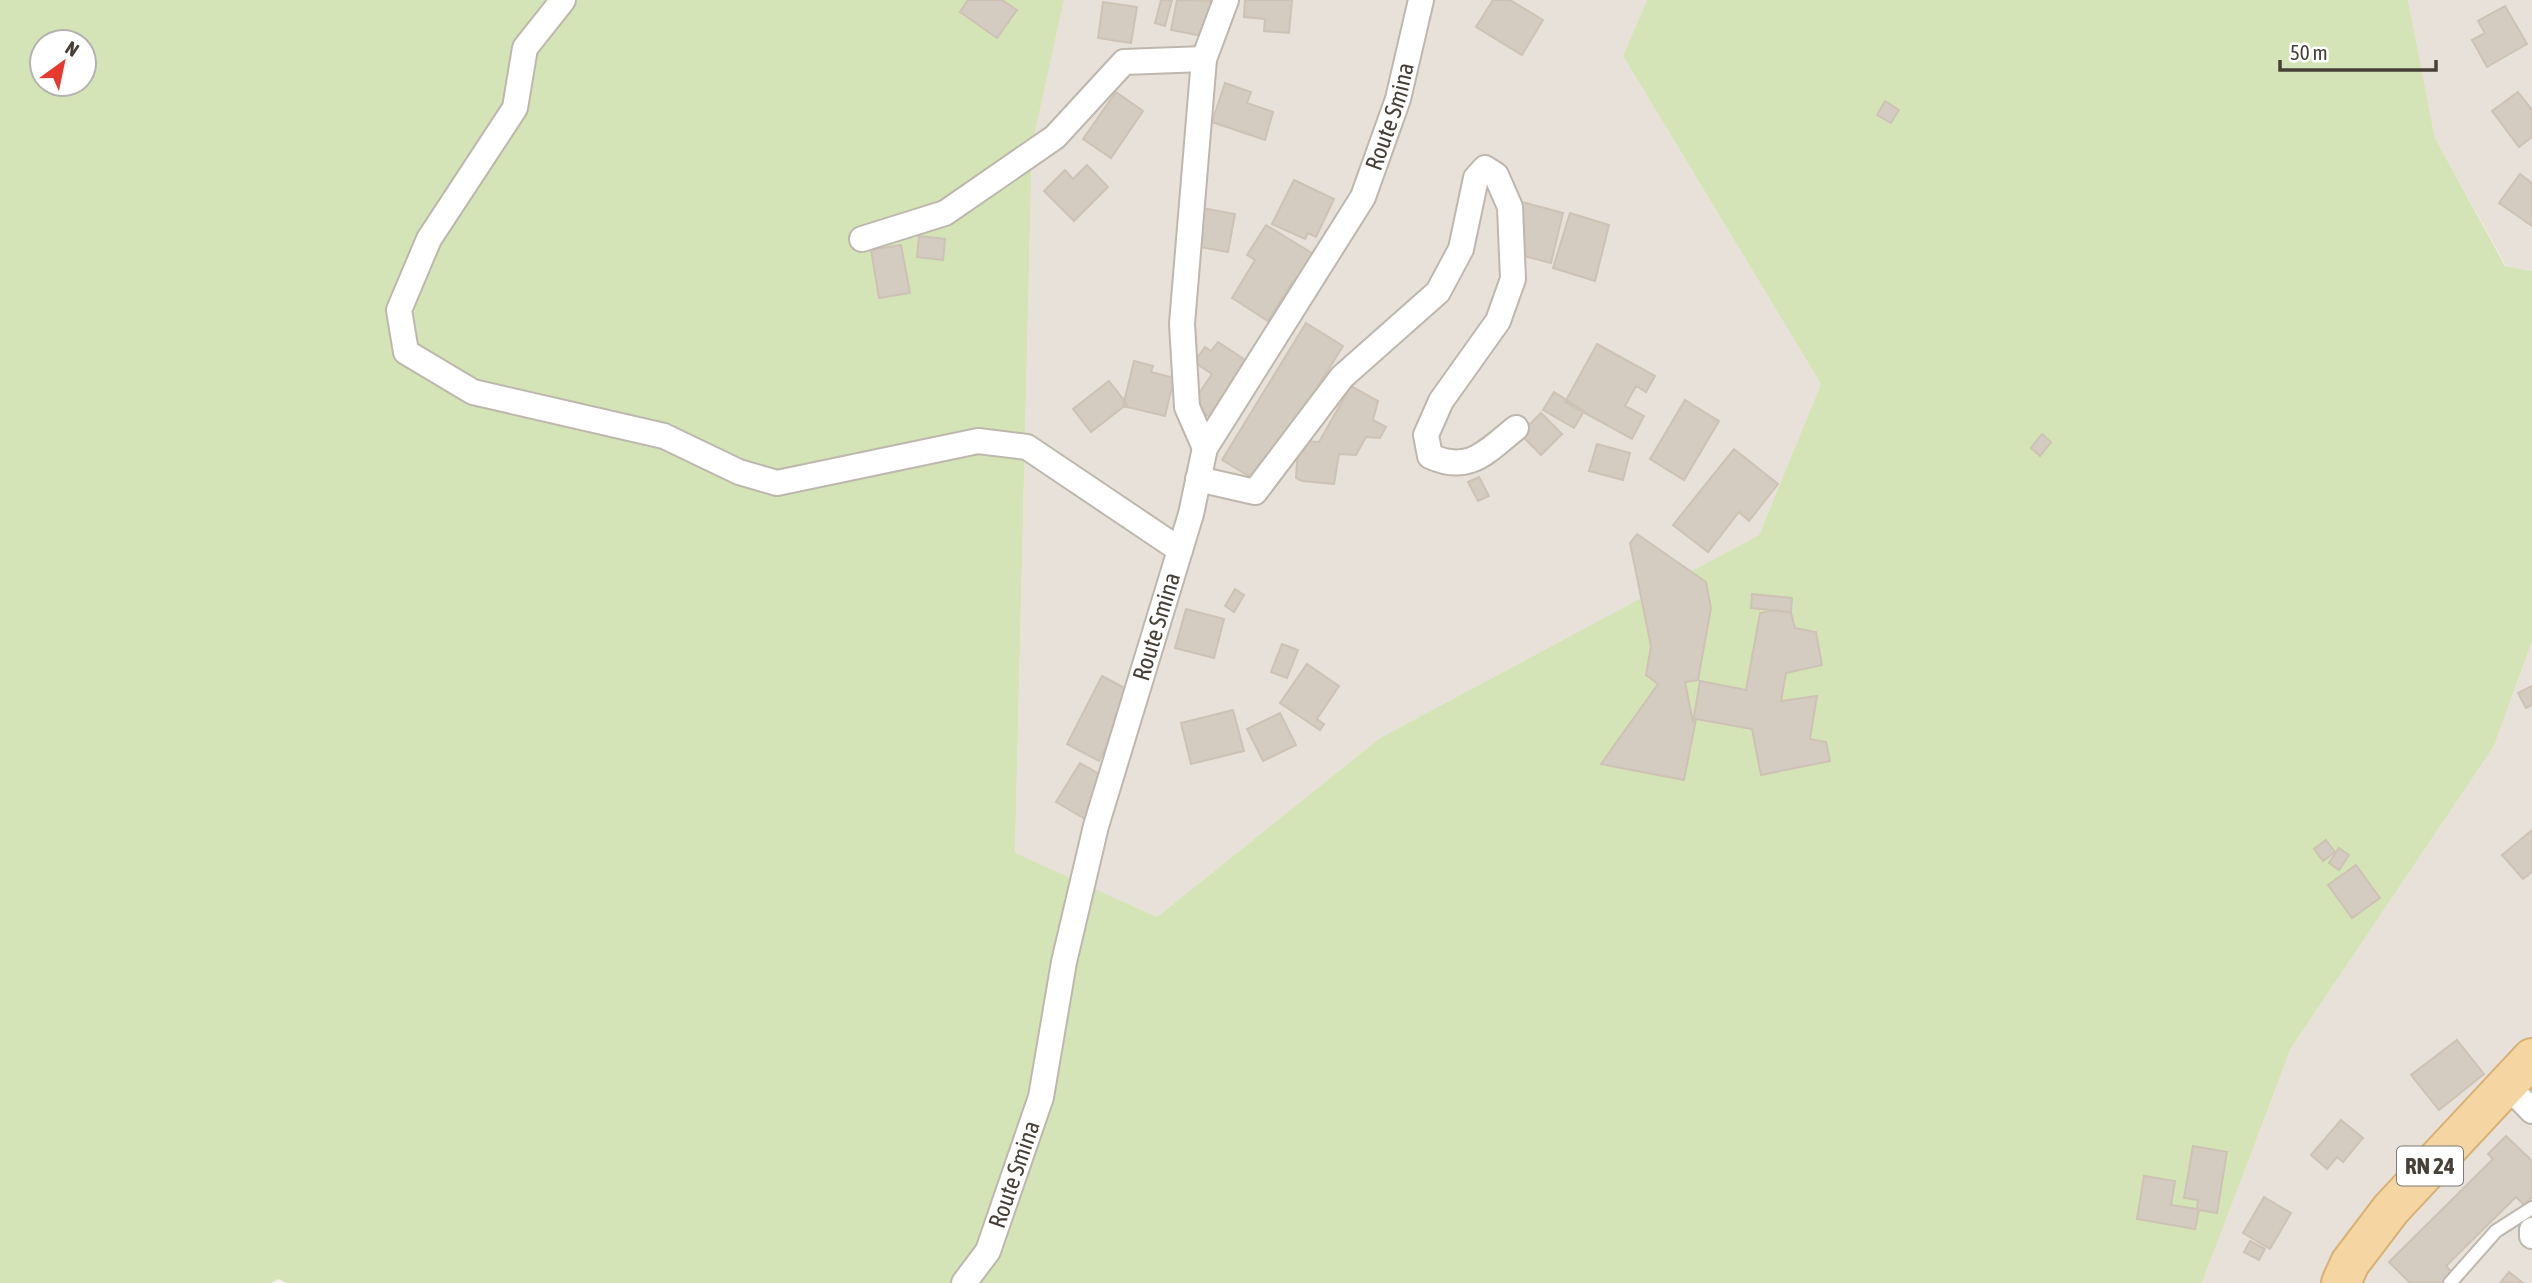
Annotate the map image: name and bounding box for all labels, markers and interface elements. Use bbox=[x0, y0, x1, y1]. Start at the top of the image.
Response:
north arrow bbox=[28, 28, 98, 98]
scale bar bbox=[2280, 28, 2436, 72]
text: N bbox=[62, 36, 83, 61]
text: 50 m bbox=[2290, 40, 2328, 64]
street label: Route Smina bbox=[1360, 60, 1419, 174]
street label: Route Smina bbox=[1127, 569, 1185, 684]
street label: Route Smina bbox=[983, 1117, 1045, 1231]
road number: RN 24 bbox=[2397, 1147, 2463, 1186]

